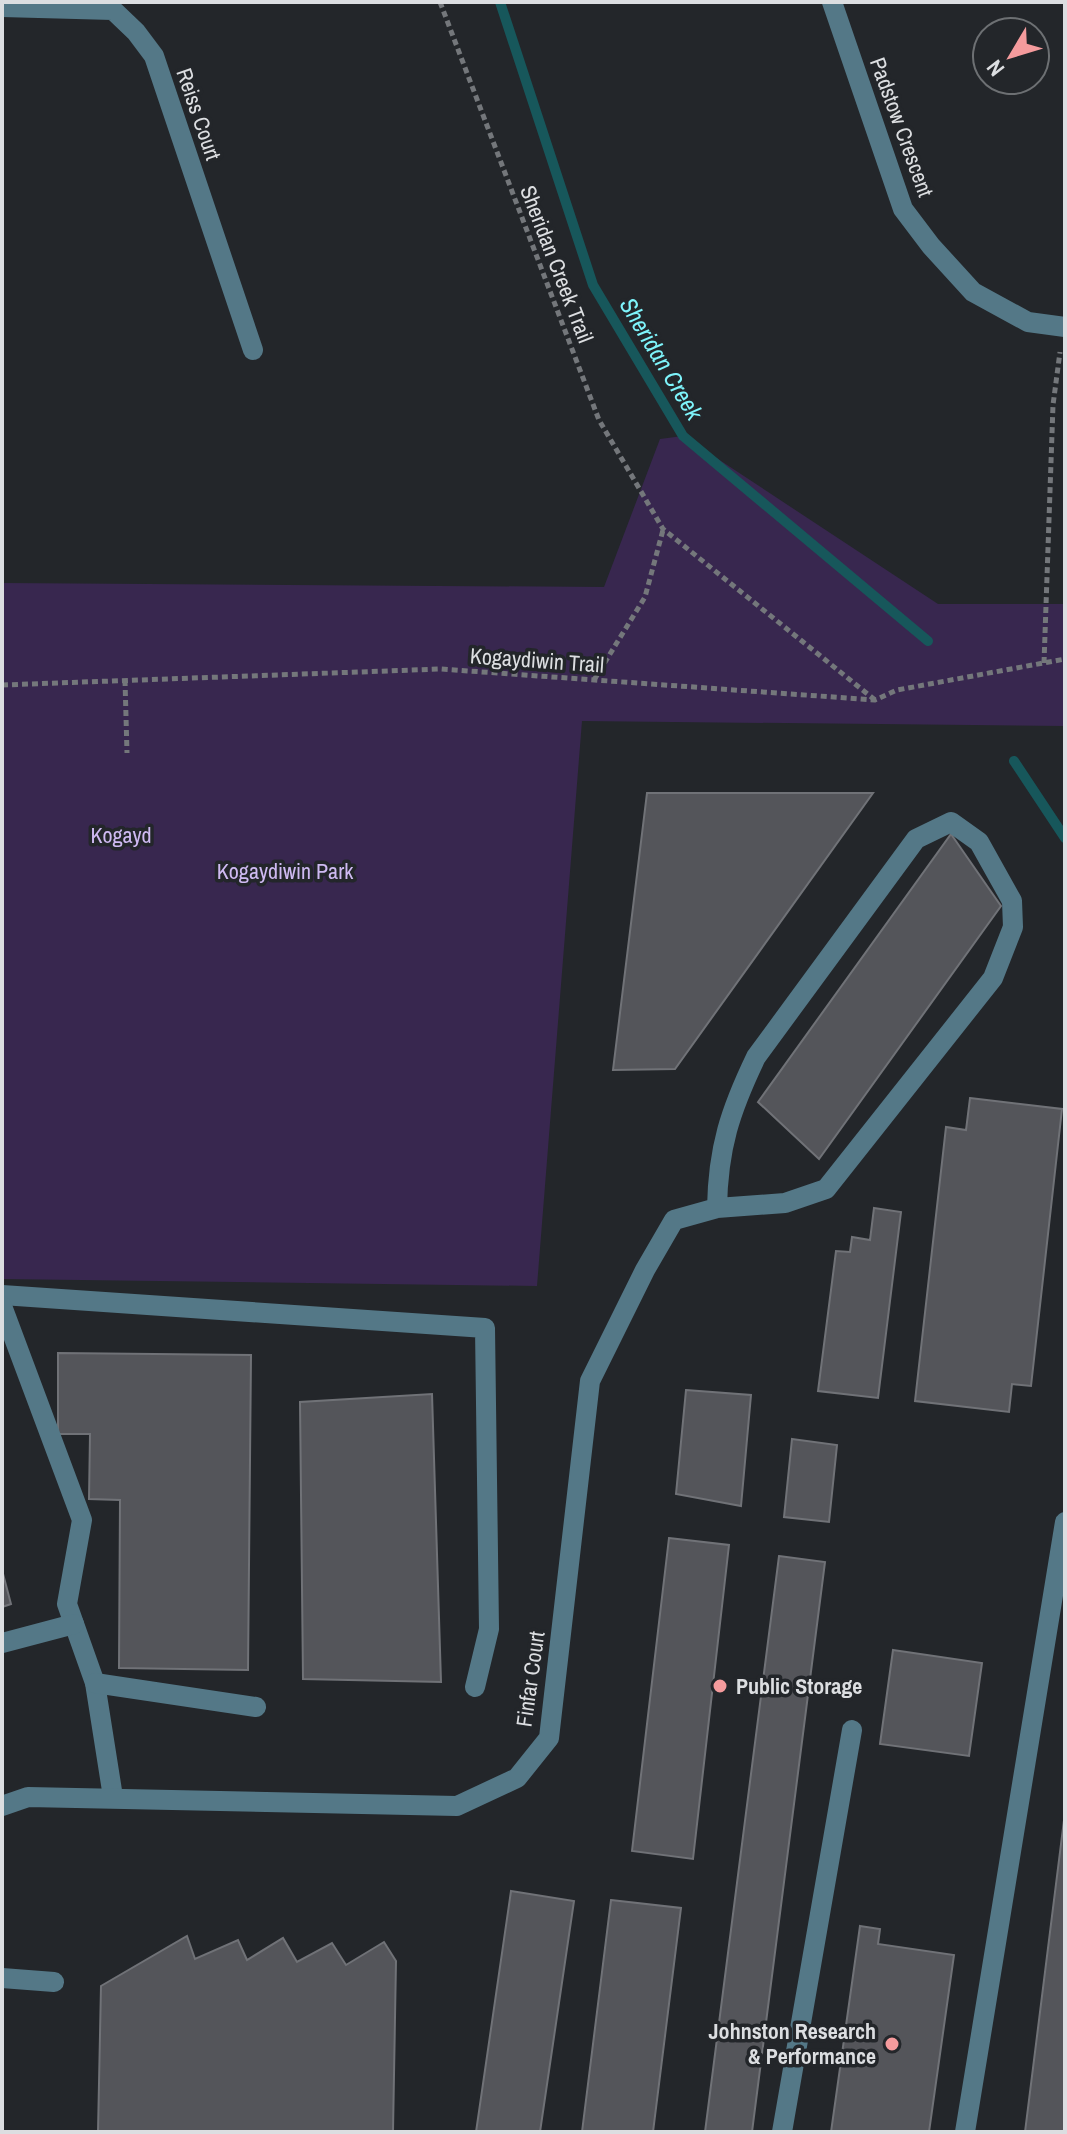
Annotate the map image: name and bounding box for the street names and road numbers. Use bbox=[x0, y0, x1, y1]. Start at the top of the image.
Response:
street label: Padstow Crescent bbox=[863, 53, 941, 201]
street label: Reiss Court bbox=[169, 64, 229, 164]
street label: Sheridan Creek Trail bbox=[513, 181, 601, 347]
street label: Kogaydiwin Trail bbox=[469, 640, 605, 680]
street label: Finfar Court bbox=[508, 1629, 552, 1729]

